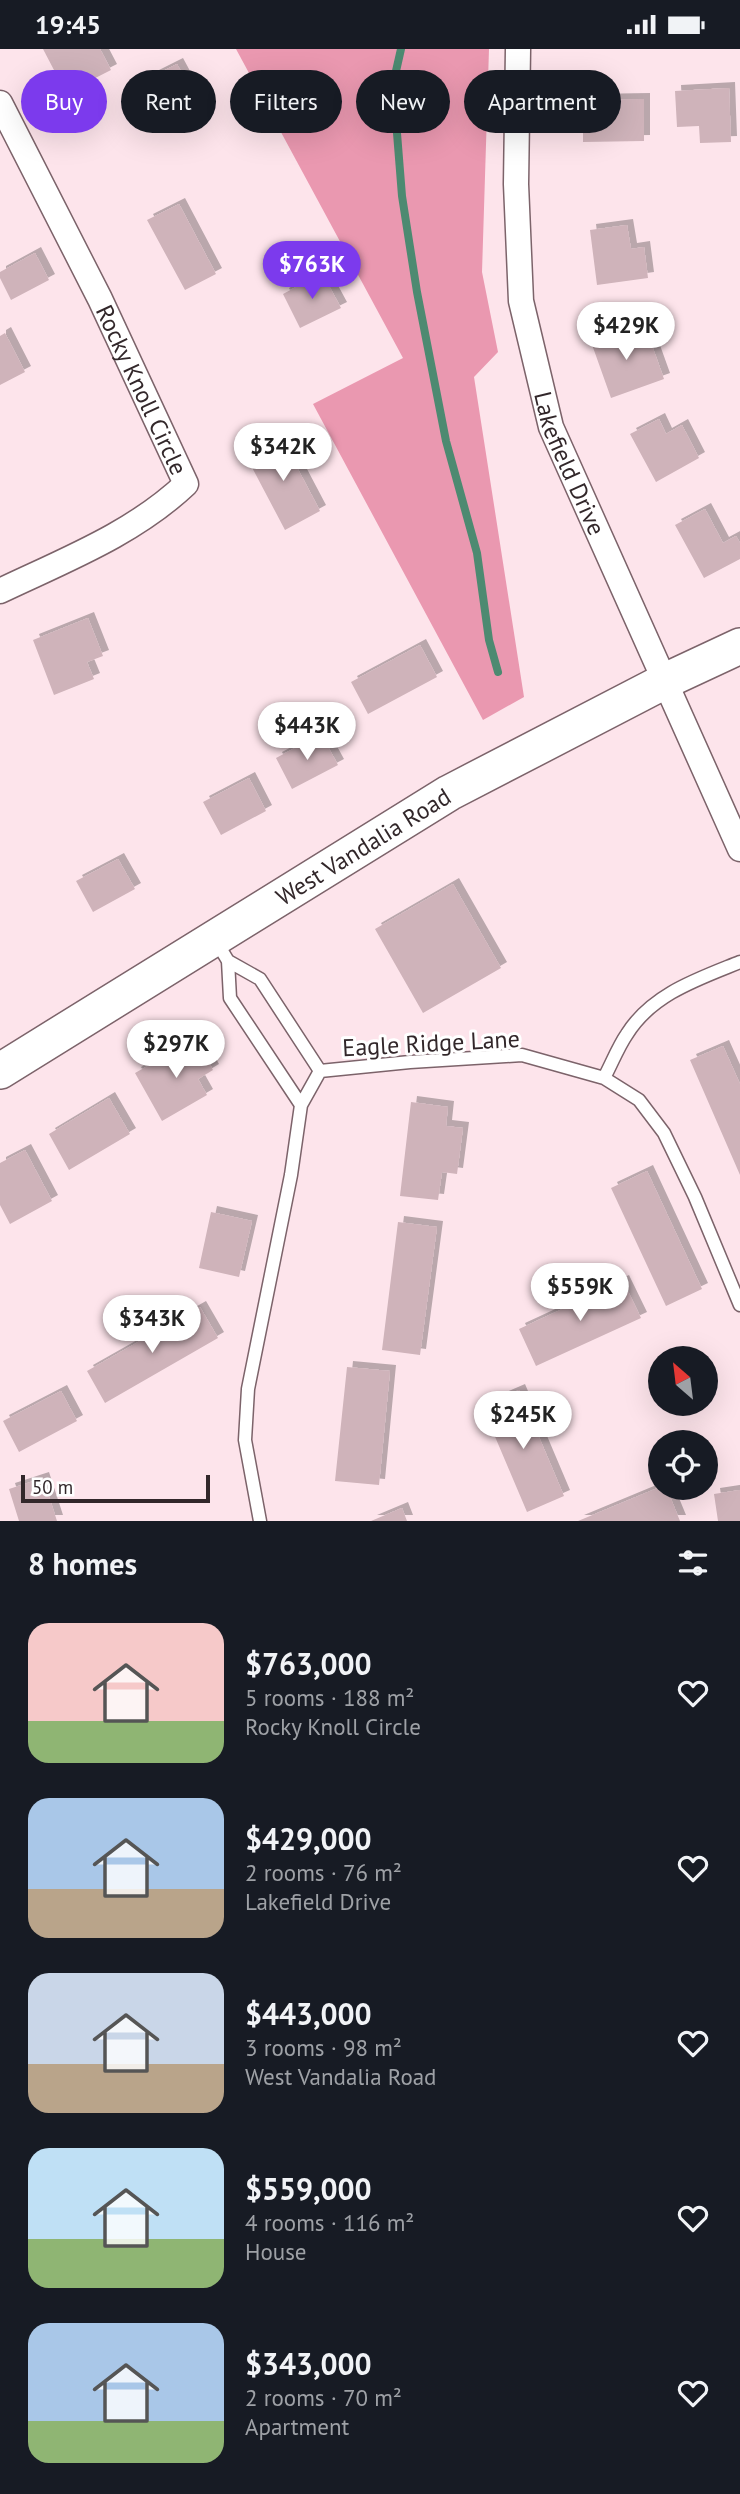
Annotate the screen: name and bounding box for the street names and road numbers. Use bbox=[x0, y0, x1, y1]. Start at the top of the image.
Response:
street label: Rocky Knoll Circle bbox=[89, 300, 195, 479]
street label: Lakefield Drive bbox=[528, 388, 613, 540]
street label: West Vandalia Road bbox=[270, 780, 456, 912]
street label: Eagle Ridge Lane bbox=[342, 1023, 520, 1063]

